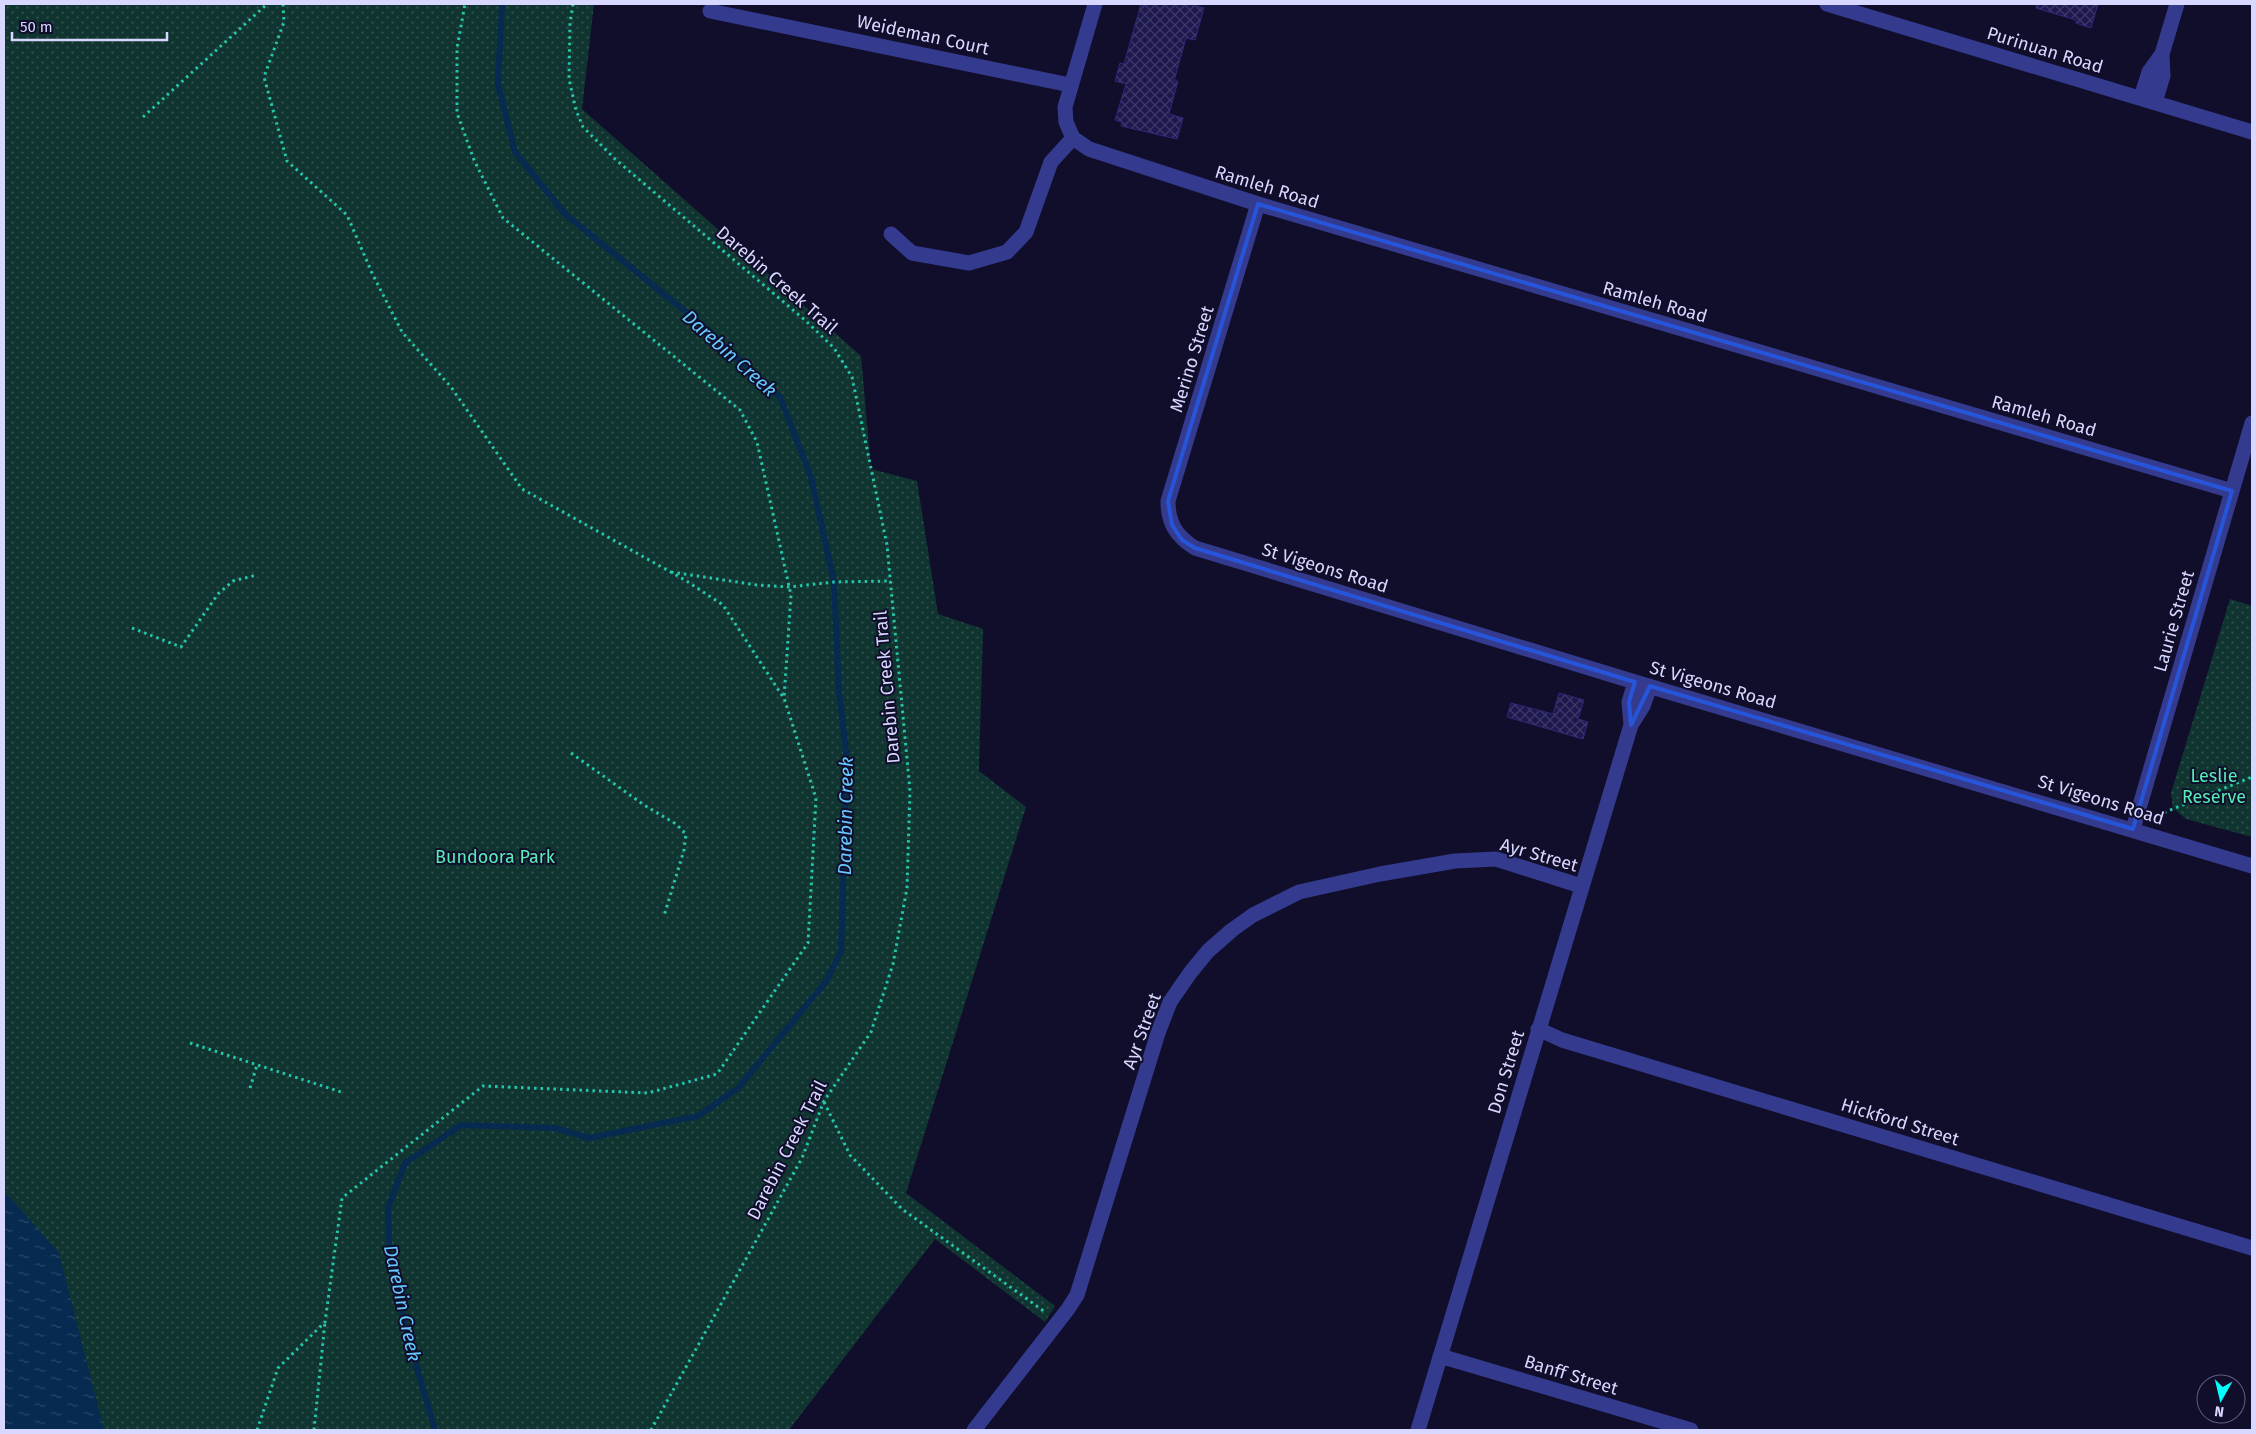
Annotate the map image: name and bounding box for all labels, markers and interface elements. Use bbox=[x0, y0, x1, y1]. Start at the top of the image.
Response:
scale bar bbox=[12, 10, 168, 42]
street label: Weideman Court bbox=[855, 10, 992, 60]
text: 50 m bbox=[20, 18, 53, 36]
street label: Purinuan Road bbox=[1984, 22, 2106, 78]
street label: Ramleh Road bbox=[1212, 161, 1322, 213]
street label: Darebin Creek Trail bbox=[712, 221, 842, 339]
street label: Ramleh Road bbox=[1600, 277, 1710, 327]
street label: Merino Street bbox=[1165, 302, 1219, 415]
water label: Darebin Creek bbox=[678, 305, 781, 402]
street label: Ramleh Road bbox=[1989, 391, 2099, 441]
street label: St Vigeons Road bbox=[1259, 538, 1391, 598]
street label: Laurie Street bbox=[2149, 567, 2199, 674]
street label: Darebin Creek Trail bbox=[869, 610, 905, 764]
street label: St Vigeons Road bbox=[1647, 656, 1779, 714]
water label: Darebin Creek bbox=[833, 757, 858, 875]
park label: Leslie Reserve bbox=[2182, 765, 2246, 808]
street label: St Vigeons Road bbox=[2035, 770, 2167, 830]
street label: Ayr Street bbox=[1498, 833, 1581, 877]
park label: Bundoora Park bbox=[435, 846, 556, 868]
street label: Ayr Street bbox=[1118, 989, 1166, 1072]
street label: Don Street bbox=[1483, 1027, 1529, 1116]
street label: Darebin Creek Trail bbox=[742, 1077, 832, 1223]
street label: Hickford Street bbox=[1838, 1094, 1962, 1151]
water label: Darebin Creek bbox=[379, 1243, 426, 1363]
street label: Banff Street bbox=[1521, 1350, 1621, 1400]
north arrow bbox=[2196, 1374, 2246, 1424]
text: N bbox=[2213, 1402, 2225, 1420]

